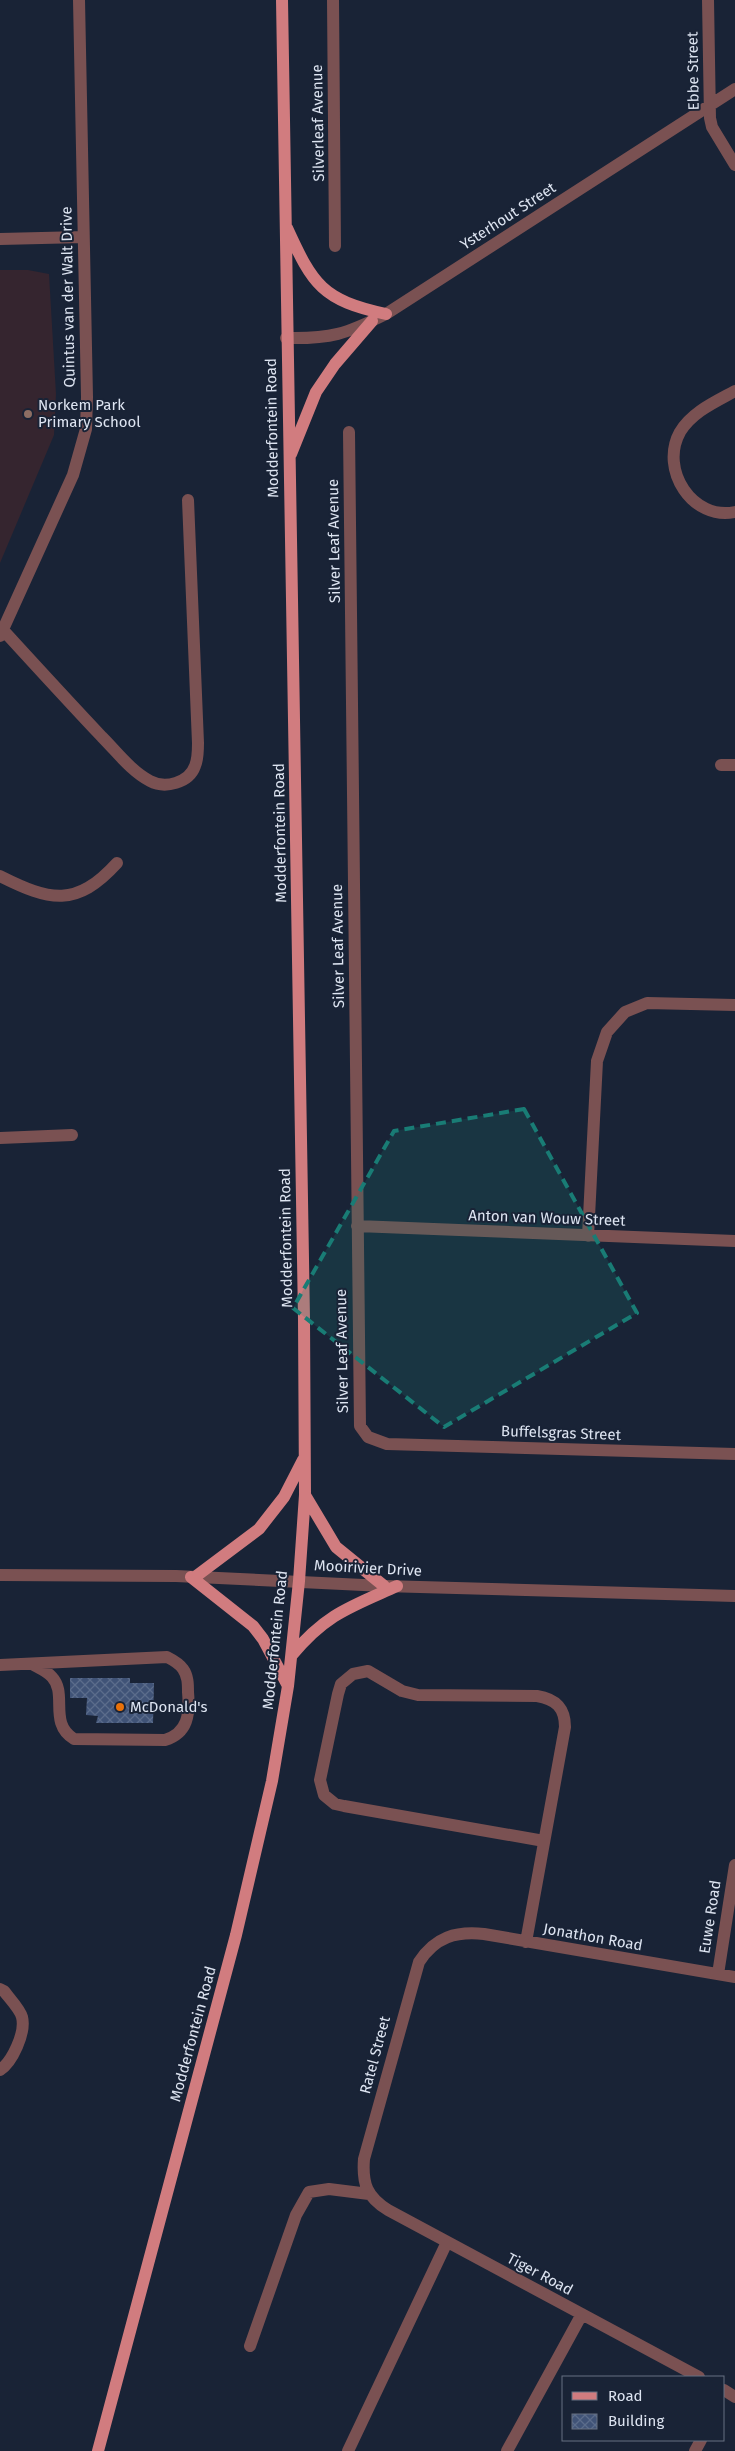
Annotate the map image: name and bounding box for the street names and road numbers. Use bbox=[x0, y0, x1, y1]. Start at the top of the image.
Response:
street label: Ebbe Street bbox=[683, 31, 703, 111]
street label: Silverleaf Avenue bbox=[308, 64, 328, 182]
street label: Ysterhout Street bbox=[457, 178, 560, 253]
street label: Quintus van der Walt Drive bbox=[57, 206, 79, 388]
street label: Modderfontein Road bbox=[262, 358, 282, 498]
street label: Silver Leaf Avenue bbox=[324, 479, 344, 603]
street label: Modderfontein Road bbox=[270, 763, 290, 903]
street label: Silver Leaf Avenue bbox=[328, 884, 348, 1008]
street label: Modderfontein Road bbox=[276, 1168, 296, 1308]
street label: Anton van Wouw Street bbox=[468, 1206, 627, 1230]
street label: Silver Leaf Avenue bbox=[332, 1289, 352, 1413]
street label: Buffelsgras Street bbox=[501, 1422, 622, 1444]
street label: Mooirivier Drive bbox=[314, 1556, 422, 1580]
street label: Modderfontein Road bbox=[259, 1570, 291, 1710]
street label: Euwe Road bbox=[695, 1879, 725, 1955]
street label: Jonathon Road bbox=[542, 1919, 644, 1955]
street label: Modderfontein Road bbox=[166, 1964, 220, 2104]
street label: Ratel Street bbox=[356, 2014, 394, 2096]
street label: Tiger Road bbox=[504, 2249, 576, 2299]

